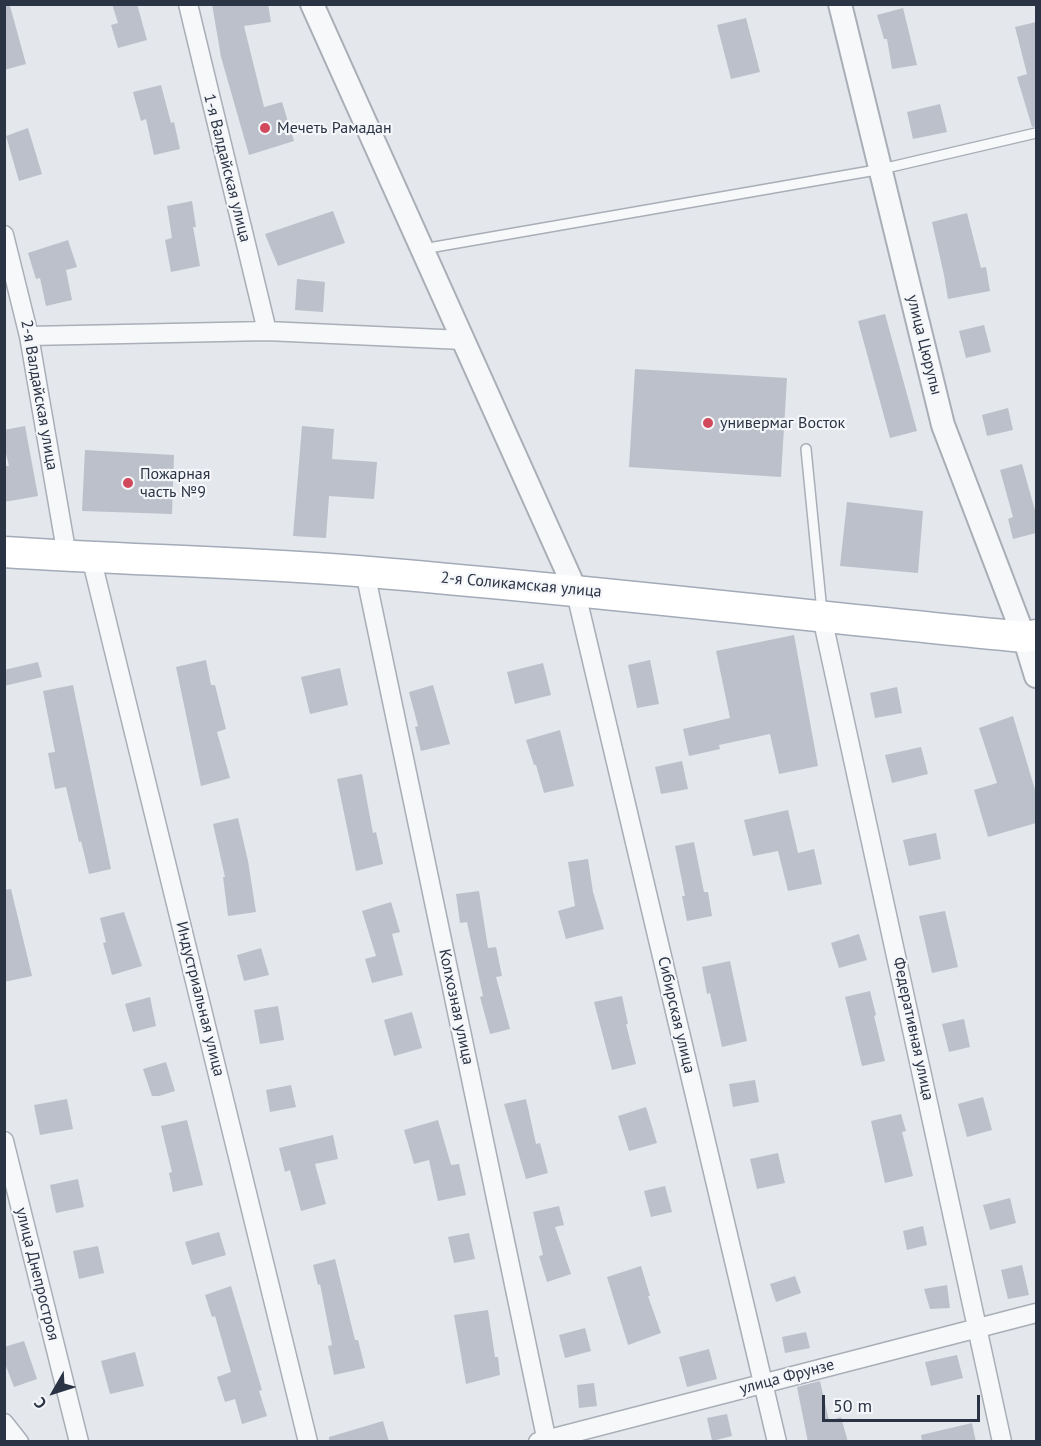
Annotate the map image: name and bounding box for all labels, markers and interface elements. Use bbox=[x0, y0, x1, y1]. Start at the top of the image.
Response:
street label: 1-я Валдайская улица bbox=[199, 92, 255, 244]
place label: Мечеть Рамадан bbox=[277, 118, 392, 138]
marker: Мечеть Рамадан bbox=[258, 121, 272, 135]
street label: улица Цюрупы bbox=[902, 293, 946, 397]
street label: 2-я Валдайская улица bbox=[16, 318, 62, 472]
place label: универмаг Восток bbox=[720, 413, 845, 433]
marker: универмаг Восток bbox=[701, 416, 715, 430]
place label: Пожарная часть №9 bbox=[140, 464, 210, 502]
marker: Пожарная часть №9 bbox=[121, 476, 135, 490]
street label: 2-я Соликамская улица bbox=[440, 568, 602, 602]
street label: Индустриальная улица bbox=[171, 920, 229, 1078]
street label: Колхозная улица bbox=[434, 947, 478, 1067]
street label: Сибирская улица bbox=[653, 955, 699, 1075]
street label: Федеративная улица bbox=[888, 956, 938, 1102]
street label: улица Днепростроя bbox=[11, 1205, 63, 1343]
street label: улица Фрунзе bbox=[738, 1355, 836, 1399]
north arrow bbox=[24, 1362, 84, 1422]
scale bar bbox=[825, 1383, 982, 1421]
text: С bbox=[29, 1394, 51, 1413]
text: 50 m bbox=[833, 1394, 872, 1417]

